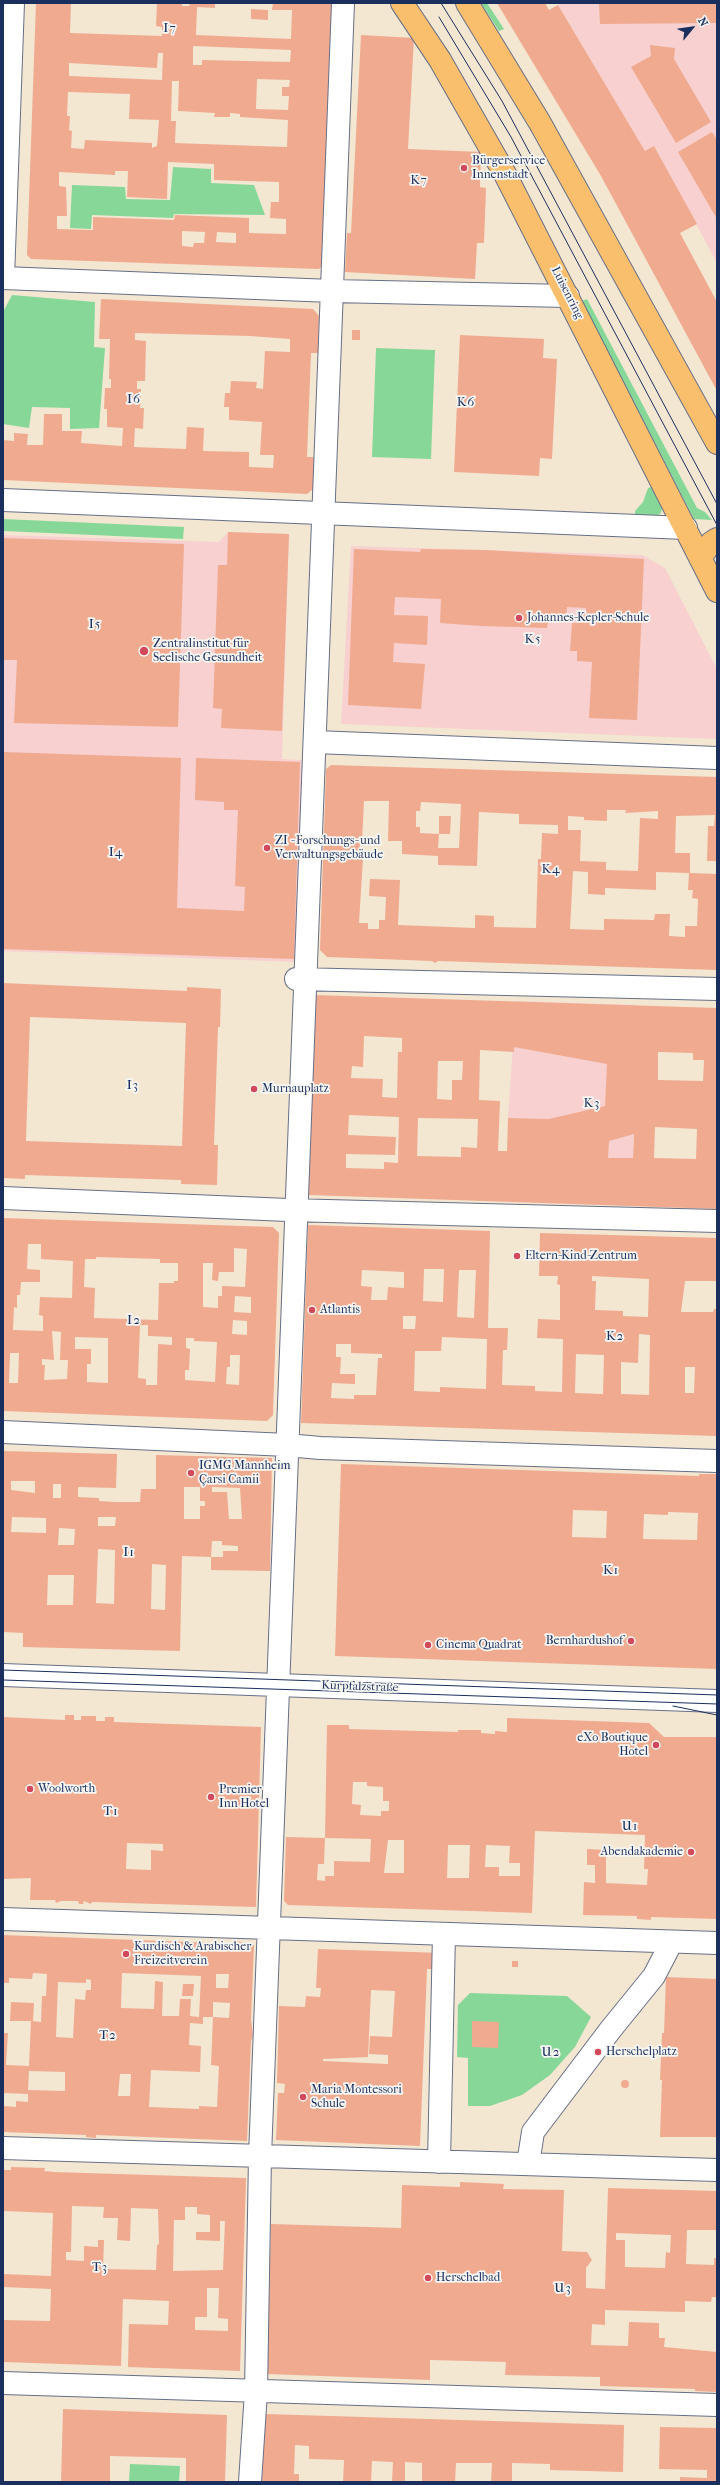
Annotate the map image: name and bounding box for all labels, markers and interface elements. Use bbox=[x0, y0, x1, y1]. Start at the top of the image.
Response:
north arrow bbox=[672, 8, 712, 48]
text: N bbox=[695, 15, 711, 29]
district label: I7 bbox=[163, 21, 177, 37]
place label: Bürgerservice Innenstadt bbox=[472, 154, 545, 182]
marker: Bürgerservice Innenstadt bbox=[459, 163, 469, 173]
district label: K7 bbox=[410, 173, 428, 189]
street label: Luisenring bbox=[548, 264, 586, 322]
district label: I6 bbox=[127, 392, 141, 408]
district label: K6 bbox=[457, 395, 475, 411]
place label: Johannes-Kepler-Schule bbox=[527, 611, 649, 625]
marker: Johannes-Kepler-Schule bbox=[514, 613, 524, 623]
district label: I5 bbox=[89, 617, 101, 633]
district label: K5 bbox=[524, 632, 542, 648]
place label: Zentralinstitut für Seelische Gesundheit bbox=[153, 637, 262, 665]
marker: Zentralinstitut für Seelische Gesundheit bbox=[138, 645, 150, 657]
place label: ZI - Forschungs- und Verwaltungsgebäude bbox=[275, 834, 383, 862]
marker: ZI - Forschungs- und Verwaltungsgebäude bbox=[262, 843, 272, 853]
district label: I4 bbox=[109, 845, 123, 861]
district label: K4 bbox=[541, 862, 561, 878]
district label: I3 bbox=[127, 1078, 139, 1094]
place label: Murnauplatz bbox=[262, 1082, 329, 1096]
marker: Murnauplatz bbox=[249, 1084, 259, 1094]
district label: K3 bbox=[584, 1096, 600, 1112]
place label: Eltern-Kind-Zentrum bbox=[525, 1249, 637, 1263]
marker: Eltern-Kind-Zentrum bbox=[512, 1251, 522, 1261]
place label: Atlantis bbox=[320, 1303, 360, 1317]
marker: Atlantis bbox=[307, 1305, 317, 1315]
district label: I2 bbox=[127, 1313, 141, 1329]
district label: K2 bbox=[606, 1329, 624, 1345]
place label: IGMG Mannheim Çarsi Camii bbox=[199, 1459, 291, 1487]
marker: IGMG Mannheim Çarsi Camii bbox=[186, 1468, 196, 1478]
district label: I1 bbox=[123, 1545, 135, 1561]
district label: K1 bbox=[603, 1563, 619, 1579]
place label: Bernhardushof bbox=[546, 1634, 623, 1648]
marker: Bernhardushof bbox=[626, 1636, 636, 1646]
place label: Cinema Quadrat bbox=[436, 1638, 522, 1652]
marker: Cinema Quadrat bbox=[423, 1640, 433, 1650]
street label: Kurpfalzstraße bbox=[321, 1678, 399, 1696]
place label: eXo Boutique Hotel bbox=[577, 1731, 648, 1759]
marker: eXo Boutique Hotel bbox=[651, 1740, 661, 1750]
place label: Woolworth bbox=[38, 1782, 95, 1796]
place label: Premier Inn Hotel bbox=[219, 1783, 269, 1811]
marker: Woolworth bbox=[25, 1784, 35, 1794]
marker: Premier Inn Hotel bbox=[206, 1792, 216, 1802]
district label: T1 bbox=[103, 1804, 119, 1820]
district label: U1 bbox=[622, 1819, 638, 1835]
place label: Abendakademie bbox=[600, 1845, 683, 1859]
marker: Abendakademie bbox=[686, 1847, 696, 1857]
place label: Kurdisch & Arabischer Freizeitverein bbox=[134, 1940, 251, 1968]
marker: Kurdisch & Arabischer Freizeitverein bbox=[121, 1949, 131, 1959]
district label: T2 bbox=[99, 2028, 117, 2044]
district label: U2 bbox=[542, 2045, 560, 2061]
place label: Herschelplatz bbox=[606, 2045, 677, 2059]
marker: Herschelplatz bbox=[593, 2047, 603, 2057]
place label: Maria Montessori Schule bbox=[311, 2083, 402, 2111]
marker: Maria Montessori Schule bbox=[298, 2092, 308, 2102]
district label: T3 bbox=[92, 2260, 108, 2276]
place label: Herschelbad bbox=[436, 2271, 500, 2285]
marker: Herschelbad bbox=[423, 2273, 433, 2283]
district label: U3 bbox=[554, 2281, 572, 2297]

